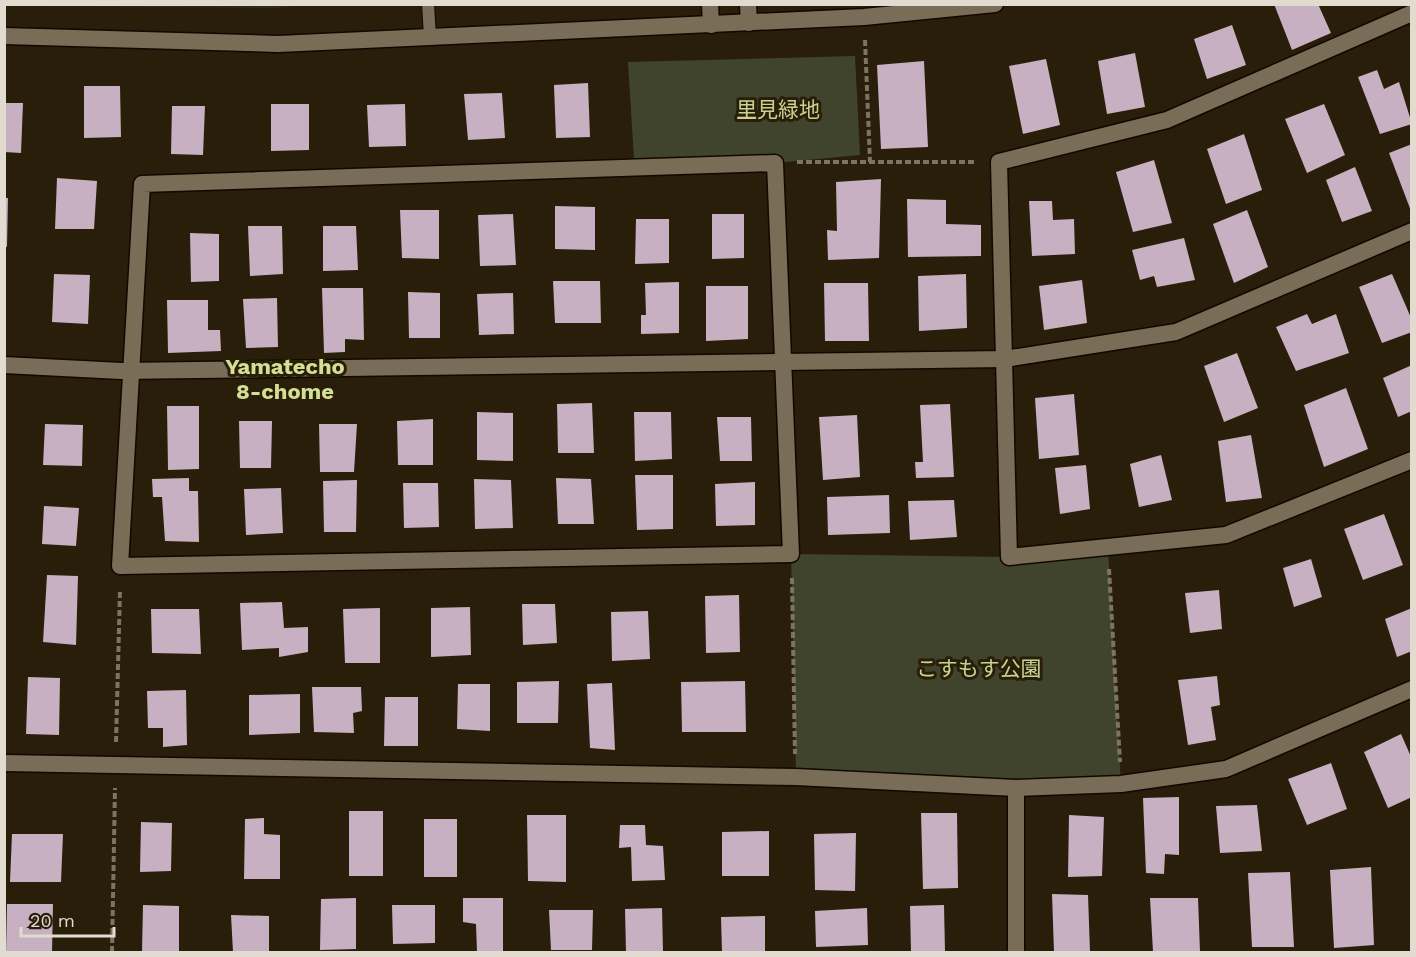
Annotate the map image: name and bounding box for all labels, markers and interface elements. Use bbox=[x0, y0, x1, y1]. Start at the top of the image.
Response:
park label: 里見緑地 bbox=[736, 97, 820, 122]
district label: Yamatecho 8-chome bbox=[225, 354, 345, 404]
park label: こすもす公園 bbox=[916, 656, 1042, 681]
scale bar bbox=[21, 900, 114, 938]
text: 20 m bbox=[30, 910, 75, 931]

